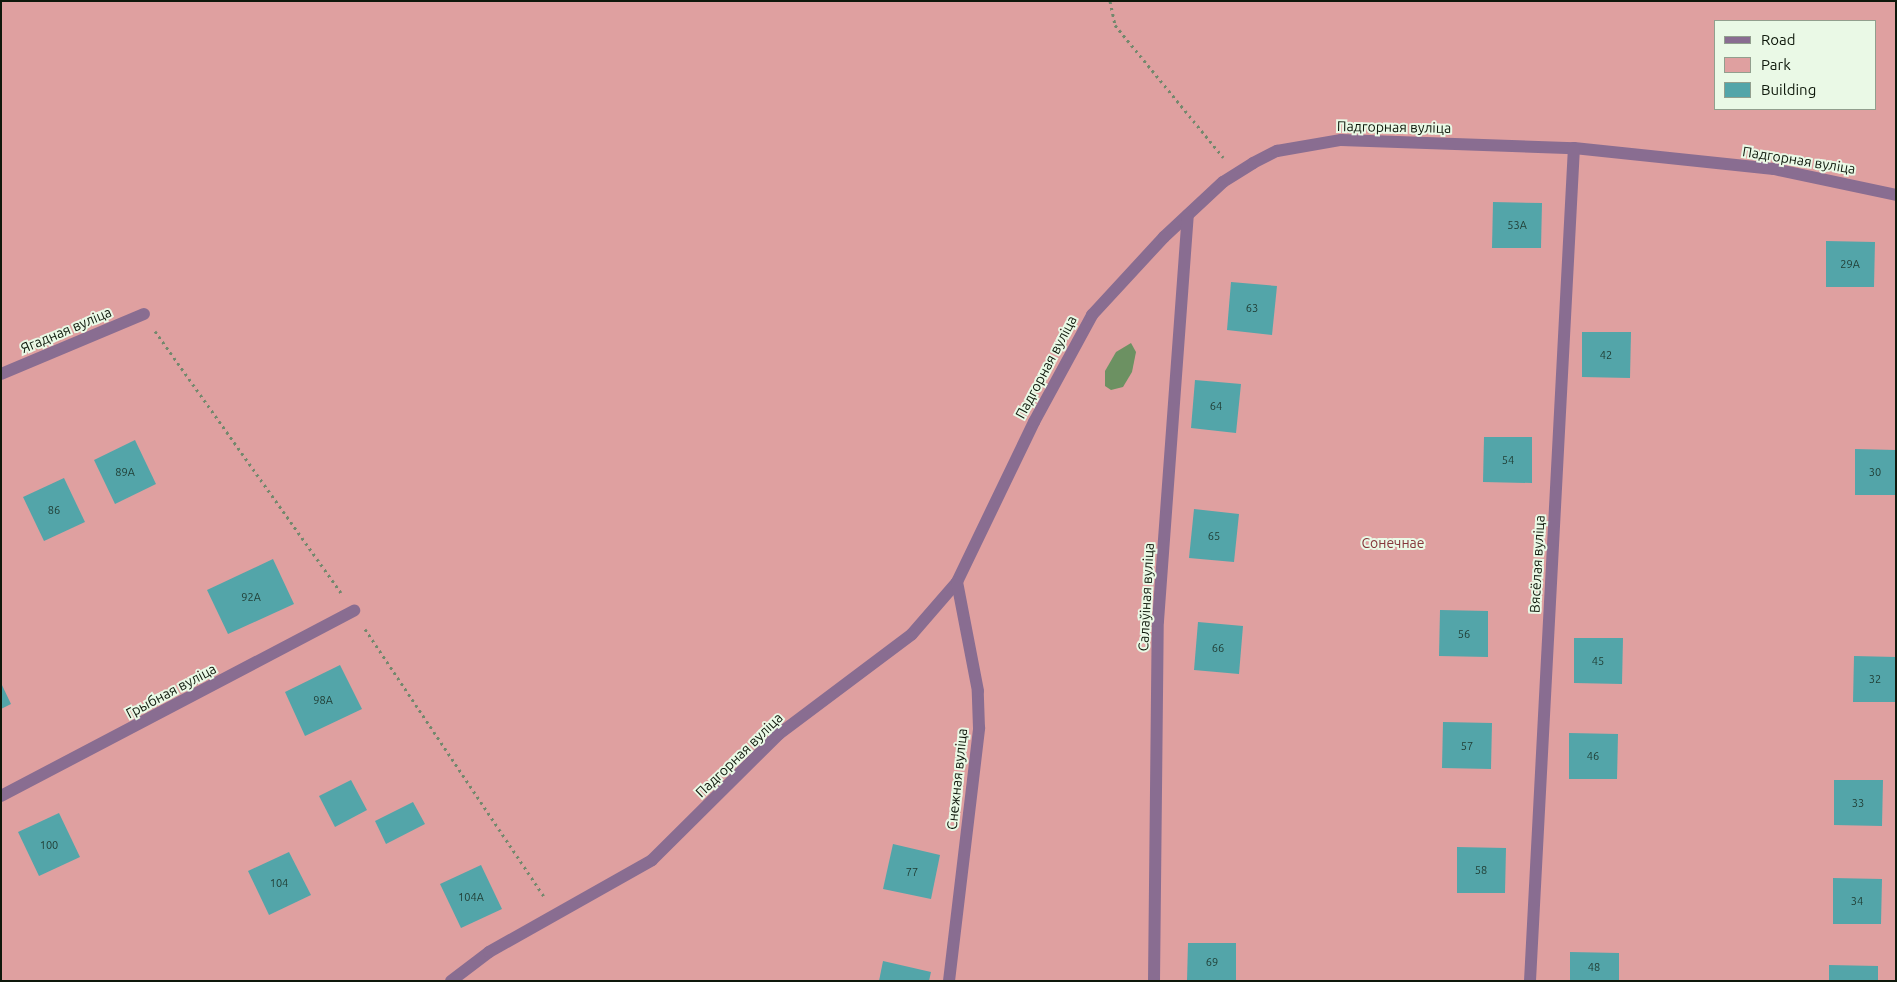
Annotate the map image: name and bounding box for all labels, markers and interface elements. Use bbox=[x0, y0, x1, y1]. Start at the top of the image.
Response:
legend bbox=[1714, 20, 1877, 110]
text: Road bbox=[1761, 31, 1796, 48]
text: Park bbox=[1761, 56, 1791, 73]
text: Building bbox=[1761, 81, 1816, 98]
street label: Падгорная вуліца bbox=[1337, 118, 1451, 136]
street label: Падгорная вуліца bbox=[1741, 143, 1857, 177]
house number: 53А bbox=[1507, 218, 1527, 232]
house number: 29А bbox=[1840, 257, 1860, 271]
house number: 63 bbox=[1246, 301, 1258, 315]
street label: Ягадная вуліца bbox=[18, 303, 114, 357]
street label: Падгорная вуліца bbox=[1012, 313, 1080, 421]
house number: 42 bbox=[1600, 348, 1612, 362]
house number: 64 bbox=[1210, 399, 1222, 413]
house number: 54 bbox=[1502, 453, 1514, 467]
house number: 89А bbox=[115, 465, 135, 479]
house number: 30 bbox=[1869, 465, 1881, 479]
house number: 86 bbox=[48, 503, 60, 517]
street label: Вясёлая вуліца bbox=[1526, 515, 1548, 613]
house number: 65 bbox=[1208, 529, 1220, 543]
park label: Сонечнае bbox=[1361, 535, 1425, 551]
street label: Салаўіная вуліца bbox=[1135, 542, 1157, 652]
house number: 92А bbox=[241, 590, 261, 604]
house number: 56 bbox=[1458, 627, 1470, 641]
house number: 66 bbox=[1212, 641, 1224, 655]
house number: 45 bbox=[1592, 654, 1604, 668]
street label: Грыбная вуліца bbox=[123, 660, 219, 722]
house number: 32 bbox=[1869, 672, 1881, 686]
house number: 98А bbox=[313, 693, 333, 707]
street label: Падгорная вуліца bbox=[692, 709, 786, 801]
street label: Снежная вуліца bbox=[943, 727, 971, 831]
house number: 57 bbox=[1461, 739, 1473, 753]
house number: 46 bbox=[1587, 749, 1599, 763]
house number: 33 bbox=[1852, 796, 1864, 810]
house number: 100 bbox=[40, 838, 58, 852]
house number: 58 bbox=[1475, 863, 1487, 877]
house number: 77 bbox=[906, 865, 918, 879]
house number: 104 bbox=[270, 876, 288, 890]
house number: 104А bbox=[458, 890, 484, 904]
house number: 34 bbox=[1851, 894, 1863, 908]
house number: 69 bbox=[1206, 955, 1218, 969]
house number: 48 bbox=[1588, 960, 1600, 974]

